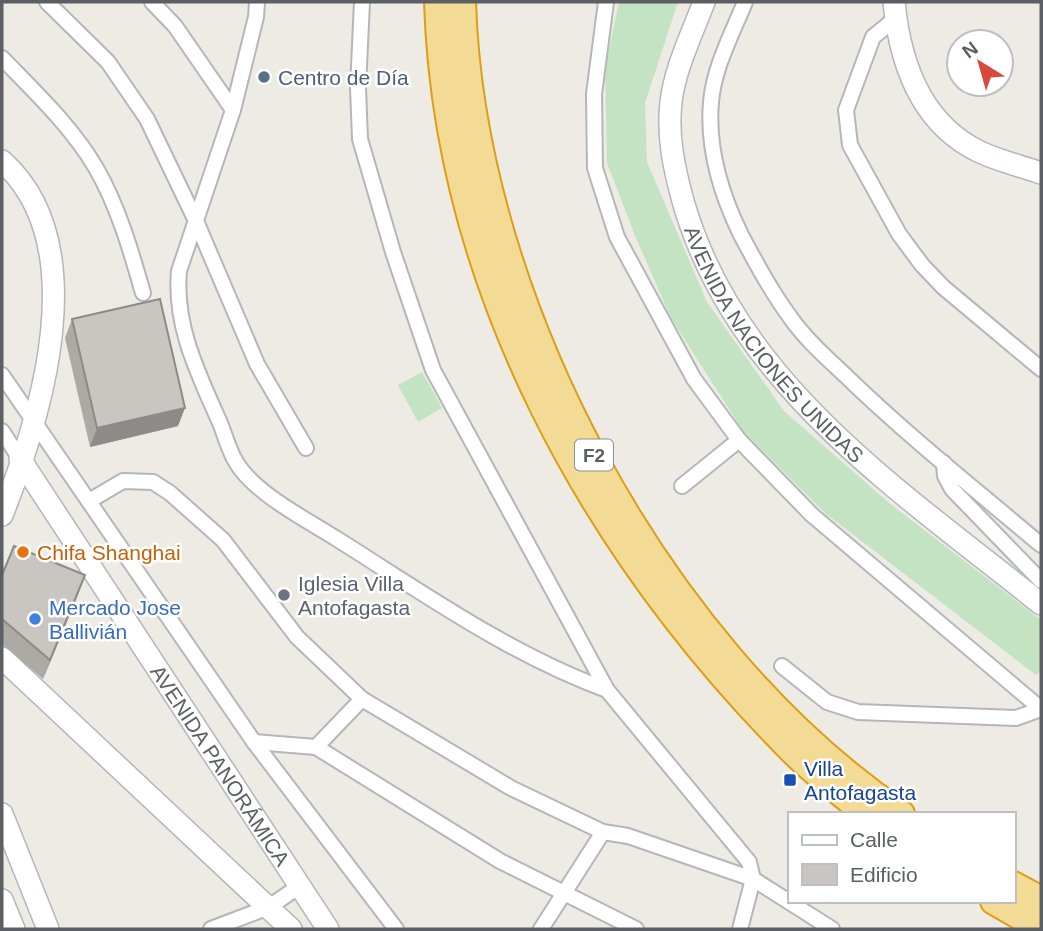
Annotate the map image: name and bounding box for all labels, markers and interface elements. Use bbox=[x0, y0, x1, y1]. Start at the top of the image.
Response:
north arrow bbox=[945, 28, 1015, 98]
text: N bbox=[958, 37, 982, 62]
place label: Centro de Día bbox=[278, 66, 409, 89]
marker: Centro de Día bbox=[256, 69, 272, 85]
street label: AVENIDA NACIONES UNIDAS bbox=[680, 223, 869, 467]
road number: F2 bbox=[575, 440, 613, 470]
place label: Chifa Shanghai bbox=[37, 541, 181, 564]
marker: Chifa Shanghai bbox=[15, 544, 31, 560]
place label: Iglesia Villa Antofagasta bbox=[298, 572, 410, 619]
marker: Iglesia Villa Antofagasta bbox=[276, 587, 292, 603]
place label: Mercado Jose Ballivián bbox=[49, 596, 181, 643]
marker: Mercado Jose Ballivián bbox=[27, 611, 43, 627]
street label: AVENIDA PANORÁMICA bbox=[147, 661, 295, 870]
place label: Villa Antofagasta bbox=[804, 757, 916, 804]
marker: Villa Antofagasta bbox=[782, 772, 798, 788]
legend bbox=[788, 812, 1015, 903]
text: Calle bbox=[850, 828, 898, 851]
text: Edificio bbox=[850, 863, 918, 886]

